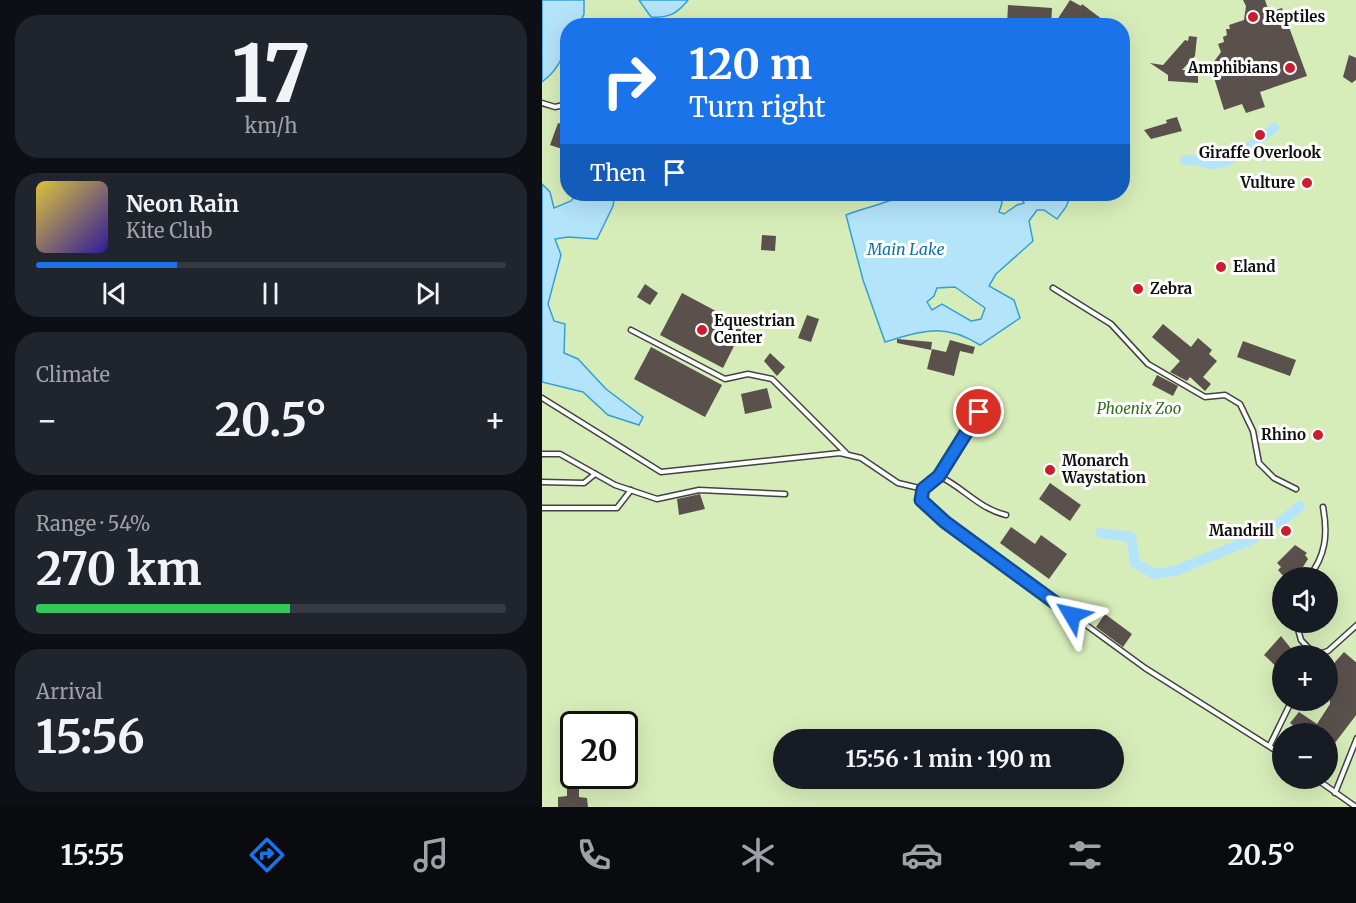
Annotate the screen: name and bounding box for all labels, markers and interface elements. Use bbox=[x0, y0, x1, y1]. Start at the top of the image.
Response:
place label: Reptiles bbox=[1265, 7, 1326, 26]
marker: Reptiles bbox=[1246, 10, 1260, 24]
text: 17 bbox=[232, 25, 310, 123]
text: 120 m bbox=[689, 38, 812, 90]
icon: right bbox=[590, 42, 668, 120]
place label: Amphibians bbox=[1187, 58, 1278, 77]
marker: Amphibians bbox=[1283, 61, 1297, 75]
text: Turn right bbox=[689, 90, 826, 124]
text: km/h bbox=[245, 113, 297, 138]
marker: Giraffe Overlook bbox=[1253, 128, 1267, 142]
place label: Giraffe Overlook bbox=[1199, 143, 1321, 162]
icon: arrive bbox=[658, 156, 691, 189]
text: Then bbox=[590, 159, 646, 187]
place label: Vulture bbox=[1240, 173, 1295, 192]
marker: Vulture bbox=[1300, 176, 1314, 190]
text: Neon Rain bbox=[126, 190, 239, 218]
text: Kite Club bbox=[126, 218, 212, 243]
water label: Main Lake bbox=[866, 239, 945, 259]
place label: Eland bbox=[1233, 257, 1276, 276]
marker: Eland bbox=[1214, 260, 1228, 274]
icon: previous bbox=[98, 277, 131, 310]
icon: pause bbox=[254, 277, 287, 310]
icon: next bbox=[411, 277, 444, 310]
place label: Zebra bbox=[1150, 279, 1193, 298]
marker: Zebra bbox=[1131, 282, 1145, 296]
place label: Equestrian Center bbox=[714, 311, 795, 347]
marker: Equestrian Center bbox=[695, 323, 709, 337]
text: Climate bbox=[36, 362, 110, 387]
pin bbox=[953, 386, 1004, 437]
text: 20.5° bbox=[215, 392, 327, 448]
icon: arrive bbox=[962, 395, 995, 428]
park label: Phoenix Zoo bbox=[1097, 399, 1181, 418]
text: − bbox=[36, 400, 58, 441]
text: + bbox=[484, 400, 506, 441]
place label: Rhino bbox=[1261, 425, 1306, 444]
marker: Rhino bbox=[1311, 428, 1325, 442]
place label: Monarch Waystation bbox=[1061, 451, 1146, 487]
marker: Monarch Waystation bbox=[1043, 463, 1057, 477]
text: Range · 54% bbox=[36, 511, 150, 536]
place label: Mandrill bbox=[1209, 521, 1274, 540]
marker: Mandrill bbox=[1279, 524, 1293, 538]
text: 270 km bbox=[36, 541, 201, 597]
map controls bbox=[1272, 567, 1338, 789]
button: sound bbox=[1272, 567, 1338, 633]
position arrow bbox=[1040, 583, 1104, 647]
button: + bbox=[1272, 645, 1338, 711]
text: Arrival bbox=[36, 679, 103, 704]
text: 15:56 bbox=[36, 709, 145, 765]
speed limit sign: 20 bbox=[560, 711, 638, 789]
button: − bbox=[1272, 723, 1338, 789]
text: 15:56 · 1 min · 190 m bbox=[846, 745, 1051, 773]
icon: directions bbox=[246, 834, 288, 876]
icon: music bbox=[410, 834, 452, 876]
icon: phone bbox=[573, 834, 615, 876]
icon: climate bbox=[737, 834, 779, 876]
icon: car bbox=[901, 834, 943, 876]
icon: filters bbox=[1064, 834, 1106, 876]
text: 15:55 bbox=[61, 838, 124, 872]
text: 20.5° bbox=[1228, 838, 1295, 872]

